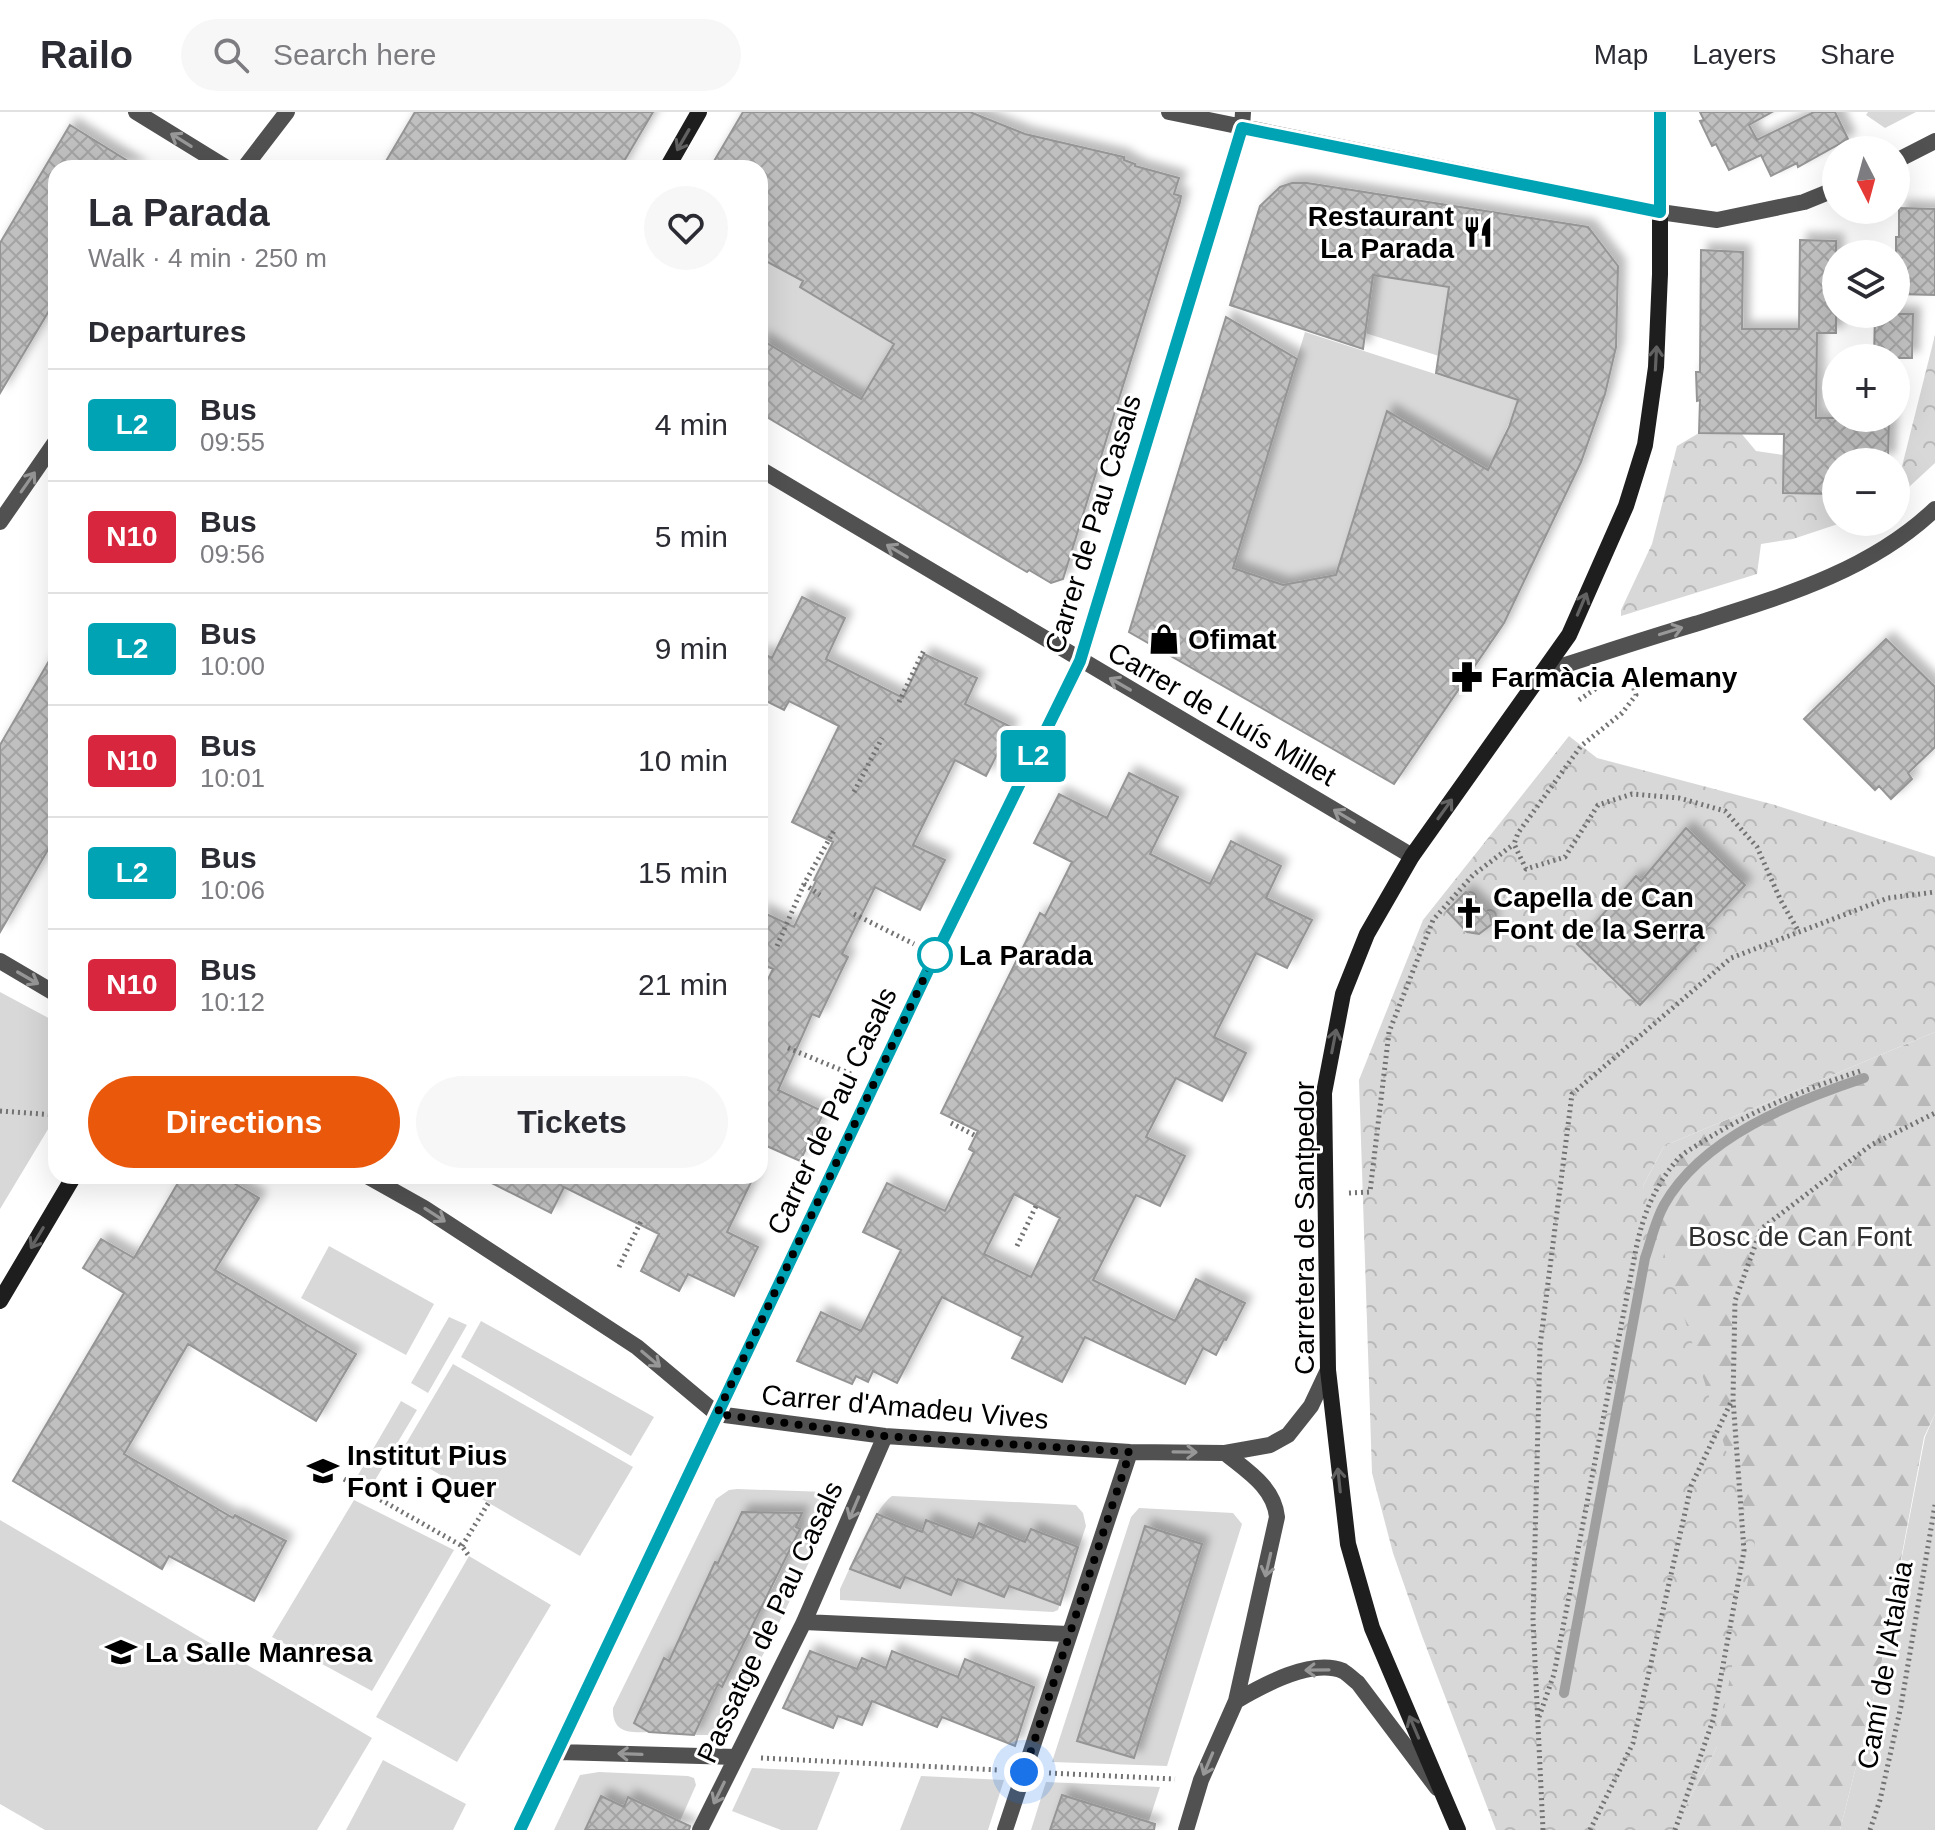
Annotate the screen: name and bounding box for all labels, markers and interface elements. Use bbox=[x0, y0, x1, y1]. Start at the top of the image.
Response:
search box bbox=[181, 19, 741, 91]
icon: search bbox=[209, 33, 253, 77]
text: Railo bbox=[40, 34, 133, 76]
text: Search here bbox=[273, 38, 436, 71]
text: Map bbox=[1594, 39, 1648, 70]
text: Layers bbox=[1692, 39, 1776, 70]
text: Share bbox=[1820, 39, 1895, 70]
one-way arrow bbox=[675, 128, 691, 151]
one-way arrow bbox=[171, 132, 193, 148]
north arrow bbox=[1822, 136, 1910, 224]
map controls bbox=[1822, 136, 1910, 536]
button: heart bbox=[644, 186, 728, 270]
text: La Parada bbox=[88, 192, 270, 234]
place label: Restaurant La Parada bbox=[1308, 201, 1454, 264]
restaurant icon: Restaurant La Parada bbox=[1461, 215, 1495, 249]
button: layers bbox=[1822, 240, 1910, 328]
text: Walk · 4 min · 250 m bbox=[88, 243, 327, 273]
text: Departures bbox=[88, 315, 246, 348]
button: + bbox=[1822, 344, 1910, 432]
one-way arrow bbox=[1649, 345, 1664, 372]
street label: Carrer de Pau Casals bbox=[1039, 391, 1147, 657]
text: Bus bbox=[200, 393, 257, 426]
text: 4 min bbox=[655, 408, 728, 441]
text: L2 bbox=[116, 409, 148, 440]
text: 09:55 bbox=[200, 427, 265, 457]
button: − bbox=[1822, 448, 1910, 536]
one-way arrow bbox=[20, 471, 36, 493]
text: Bus bbox=[200, 505, 257, 538]
text: 5 min bbox=[655, 520, 728, 553]
text: N10 bbox=[106, 521, 158, 552]
text: 09:56 bbox=[200, 539, 265, 569]
one-way arrow bbox=[886, 543, 909, 559]
one-way arrow bbox=[1575, 592, 1590, 617]
text: Bus bbox=[200, 617, 257, 650]
shop icon: Ofimat bbox=[1147, 622, 1181, 656]
one-way arrow bbox=[1657, 623, 1683, 638]
place label: Ofimat bbox=[1188, 624, 1277, 655]
text: 9 min bbox=[655, 632, 728, 665]
text: L2 bbox=[116, 633, 148, 664]
street label: Carrer de Lluís Millet bbox=[1102, 636, 1342, 792]
text: 10:00 bbox=[200, 651, 265, 681]
pharmacy icon: Farmàcia Alemany bbox=[1450, 660, 1484, 694]
place label: Farmàcia Alemany bbox=[1491, 662, 1738, 693]
one-way arrow bbox=[1109, 676, 1132, 692]
text: Bus bbox=[200, 729, 257, 762]
line badge: L2 bbox=[997, 730, 1069, 782]
text: L2 bbox=[1017, 740, 1049, 771]
text: 10 min bbox=[638, 744, 728, 777]
text: N10 bbox=[106, 745, 158, 776]
text: 10:01 bbox=[200, 763, 265, 793]
one-way arrow bbox=[1436, 799, 1453, 820]
one-way arrow bbox=[1333, 808, 1356, 824]
text: Bus bbox=[200, 841, 257, 874]
text: 15 min bbox=[638, 856, 728, 889]
text: L2 bbox=[116, 857, 148, 888]
text: 10:06 bbox=[200, 875, 265, 905]
place label: Capella de Can Font de la Serra bbox=[1493, 882, 1705, 945]
church icon: Capella de Can Font de la Serra bbox=[1452, 896, 1486, 930]
marker: La Parada bbox=[918, 938, 952, 972]
place label: La Parada bbox=[959, 940, 1093, 971]
text: Bus bbox=[200, 953, 257, 986]
text: 21 min bbox=[638, 968, 728, 1001]
text: N10 bbox=[106, 969, 158, 1000]
one-way arrow bbox=[16, 970, 39, 986]
street label: Carrer de Pau Casals bbox=[761, 982, 903, 1240]
text: 10:12 bbox=[200, 987, 265, 1017]
one-way arrow bbox=[1327, 1029, 1342, 1054]
button: Directions bbox=[88, 1076, 400, 1168]
button: Tickets bbox=[416, 1076, 728, 1168]
street label: Carretera de Santpedor bbox=[1289, 1081, 1320, 1375]
one-way arrow bbox=[423, 1206, 445, 1223]
park label: Bosc de Can Font bbox=[1688, 1221, 1912, 1252]
one-way arrow bbox=[29, 1226, 45, 1249]
one-way arrow bbox=[640, 1350, 661, 1368]
street label: Carrer d'Amadeu Vives bbox=[760, 1379, 1050, 1435]
place label: Institut Pius Font i Quer bbox=[347, 1440, 507, 1503]
one-way arrow bbox=[1171, 1445, 1198, 1460]
school or university icon: Institut Pius Font i Quer bbox=[306, 1454, 340, 1488]
one-way arrow bbox=[1332, 1467, 1347, 1494]
street label: Passatge de Pau Casals bbox=[691, 1476, 849, 1768]
one-way arrow bbox=[845, 1495, 860, 1519]
one-way arrow bbox=[1259, 1551, 1274, 1577]
street label: Camí de l'Atalaia bbox=[1851, 1558, 1919, 1771]
school or university icon: La Salle Manresa bbox=[104, 1635, 138, 1669]
place label: La Salle Manresa bbox=[145, 1637, 373, 1668]
one-way arrow bbox=[1304, 1662, 1331, 1678]
one-way arrow bbox=[1406, 1715, 1421, 1740]
one-way arrow bbox=[617, 1746, 644, 1761]
your location bbox=[1004, 1752, 1044, 1792]
one-way arrow bbox=[1200, 1752, 1215, 1776]
one-way arrow bbox=[710, 1781, 726, 1805]

